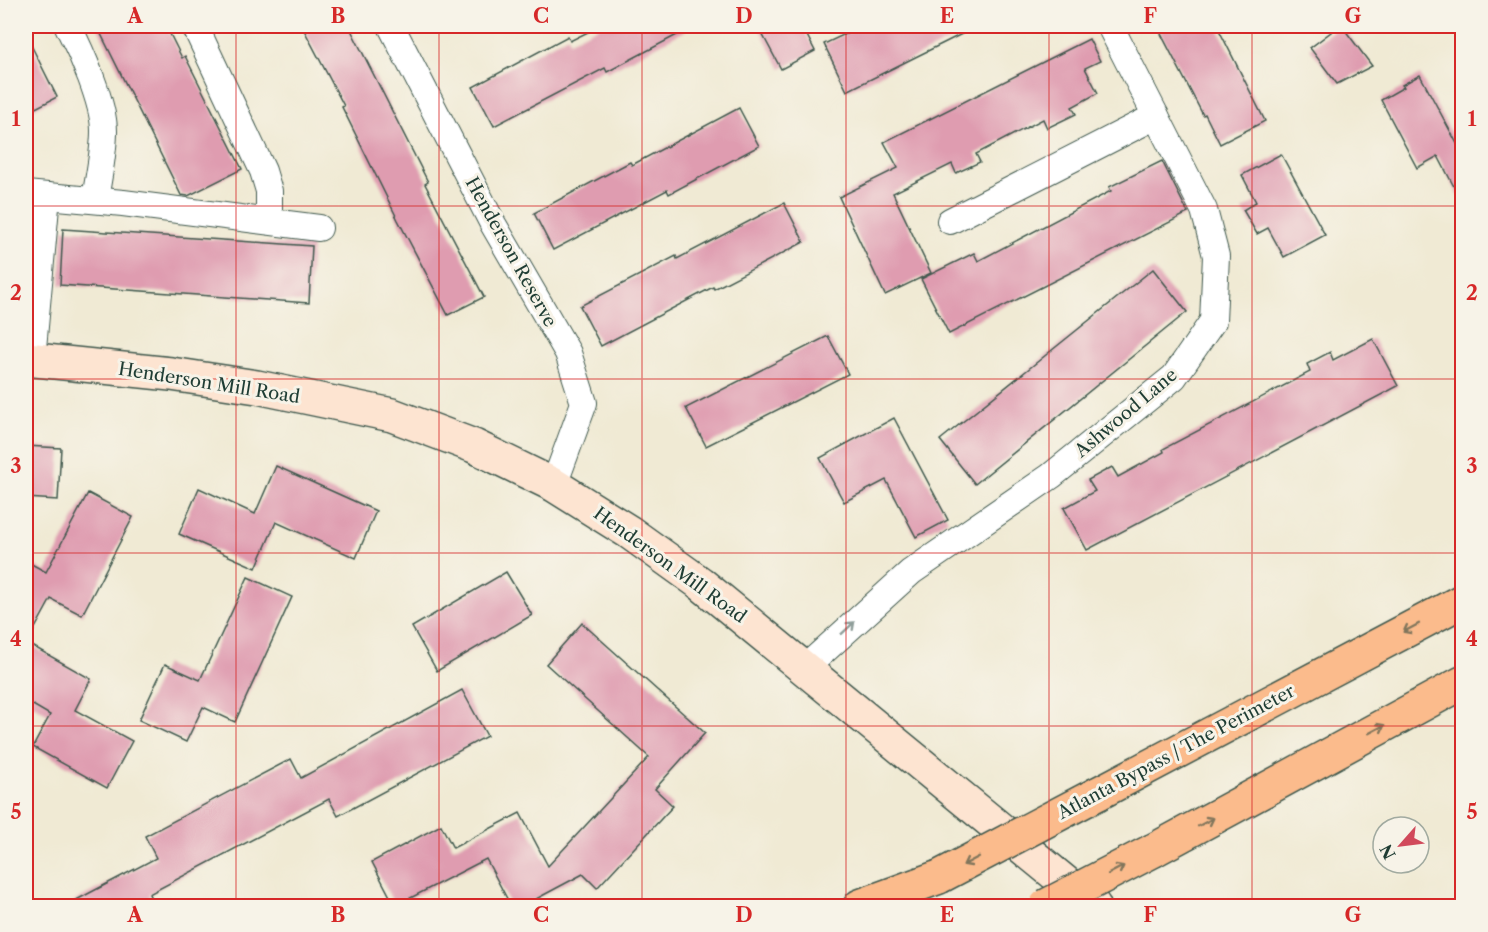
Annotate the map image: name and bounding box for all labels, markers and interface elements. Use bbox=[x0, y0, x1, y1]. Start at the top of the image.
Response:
text: A bbox=[126, 4, 143, 28]
text: B bbox=[331, 4, 346, 28]
text: C bbox=[533, 4, 549, 28]
text: D bbox=[735, 4, 753, 28]
text: E bbox=[940, 4, 954, 28]
text: F bbox=[1143, 4, 1157, 28]
text: G bbox=[1345, 4, 1362, 28]
text: 1 bbox=[12, 107, 21, 131]
text: 1 bbox=[1468, 107, 1477, 131]
street label: Henderson Reserve bbox=[461, 173, 561, 331]
text: 2 bbox=[10, 281, 22, 305]
text: 2 bbox=[1466, 281, 1478, 305]
street label: Henderson Mill Road bbox=[117, 358, 301, 408]
street label: Ashwood Lane bbox=[1070, 364, 1182, 463]
text: 3 bbox=[10, 454, 22, 478]
text: 3 bbox=[1466, 454, 1478, 478]
street label: Henderson Mill Road bbox=[589, 502, 751, 628]
one-way arrow bbox=[840, 621, 855, 635]
one-way arrow bbox=[1403, 622, 1420, 634]
text: 4 bbox=[10, 627, 22, 651]
text: 4 bbox=[1466, 627, 1478, 651]
street label: Atlanta Bypass / The Perimeter bbox=[1053, 680, 1299, 824]
one-way arrow bbox=[1368, 723, 1386, 734]
text: 5 bbox=[10, 800, 22, 824]
text: 5 bbox=[1466, 800, 1478, 824]
north arrow bbox=[1371, 815, 1431, 875]
one-way arrow bbox=[1197, 816, 1214, 828]
text: N bbox=[1376, 841, 1400, 863]
one-way arrow bbox=[963, 855, 980, 867]
one-way arrow bbox=[1107, 863, 1125, 875]
text: A bbox=[126, 903, 143, 927]
text: B bbox=[331, 903, 346, 927]
text: C bbox=[533, 903, 549, 927]
text: D bbox=[735, 903, 753, 927]
text: E bbox=[940, 903, 954, 927]
text: F bbox=[1143, 903, 1157, 927]
text: G bbox=[1345, 903, 1362, 927]

